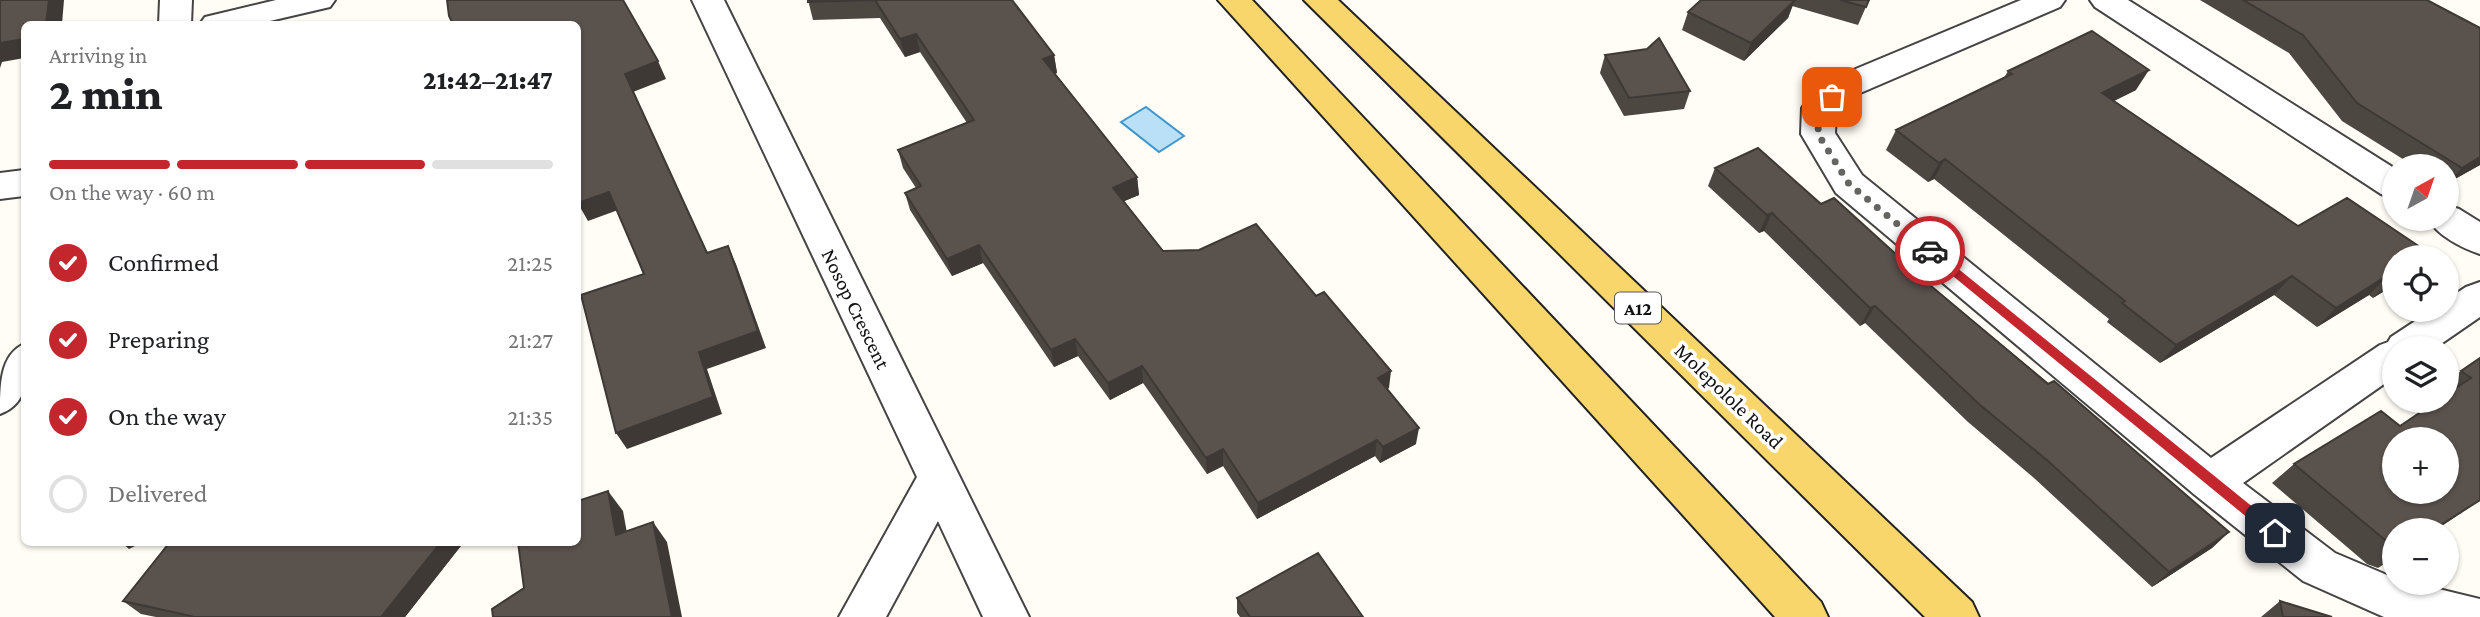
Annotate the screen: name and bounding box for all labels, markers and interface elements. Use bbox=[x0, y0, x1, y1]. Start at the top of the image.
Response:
text: Arriving in bbox=[49, 42, 147, 68]
text: 21:42–21:47 bbox=[423, 66, 553, 95]
pin bbox=[1802, 67, 1862, 127]
text: 2 min bbox=[49, 68, 163, 119]
icon: bag bbox=[1813, 78, 1851, 116]
north arrow bbox=[2382, 154, 2459, 231]
map controls bbox=[2382, 154, 2459, 595]
text: On the way · 60 m bbox=[49, 179, 215, 205]
courier bbox=[1895, 216, 1965, 286]
icon: car bbox=[1911, 232, 1949, 270]
icon: check bbox=[49, 244, 87, 282]
street label: Nosop Crescent bbox=[817, 245, 896, 374]
button: locate bbox=[2382, 245, 2459, 322]
text: Confirmed bbox=[108, 248, 219, 277]
text: 21:25 bbox=[507, 250, 553, 276]
road number: A12 bbox=[1615, 292, 1661, 324]
icon: check bbox=[49, 321, 87, 359]
text: Preparing bbox=[108, 325, 209, 354]
text: 21:27 bbox=[508, 327, 553, 353]
button: layers bbox=[2382, 336, 2459, 413]
street label: Molepolole Road bbox=[1670, 338, 1788, 454]
icon: check bbox=[49, 398, 87, 436]
text: On the way bbox=[108, 402, 226, 431]
text: 21:35 bbox=[507, 404, 553, 430]
button: + bbox=[2382, 427, 2459, 504]
text: Delivered bbox=[108, 479, 207, 508]
pin bbox=[2245, 503, 2305, 563]
icon: home bbox=[2256, 514, 2294, 552]
button: − bbox=[2382, 518, 2459, 595]

